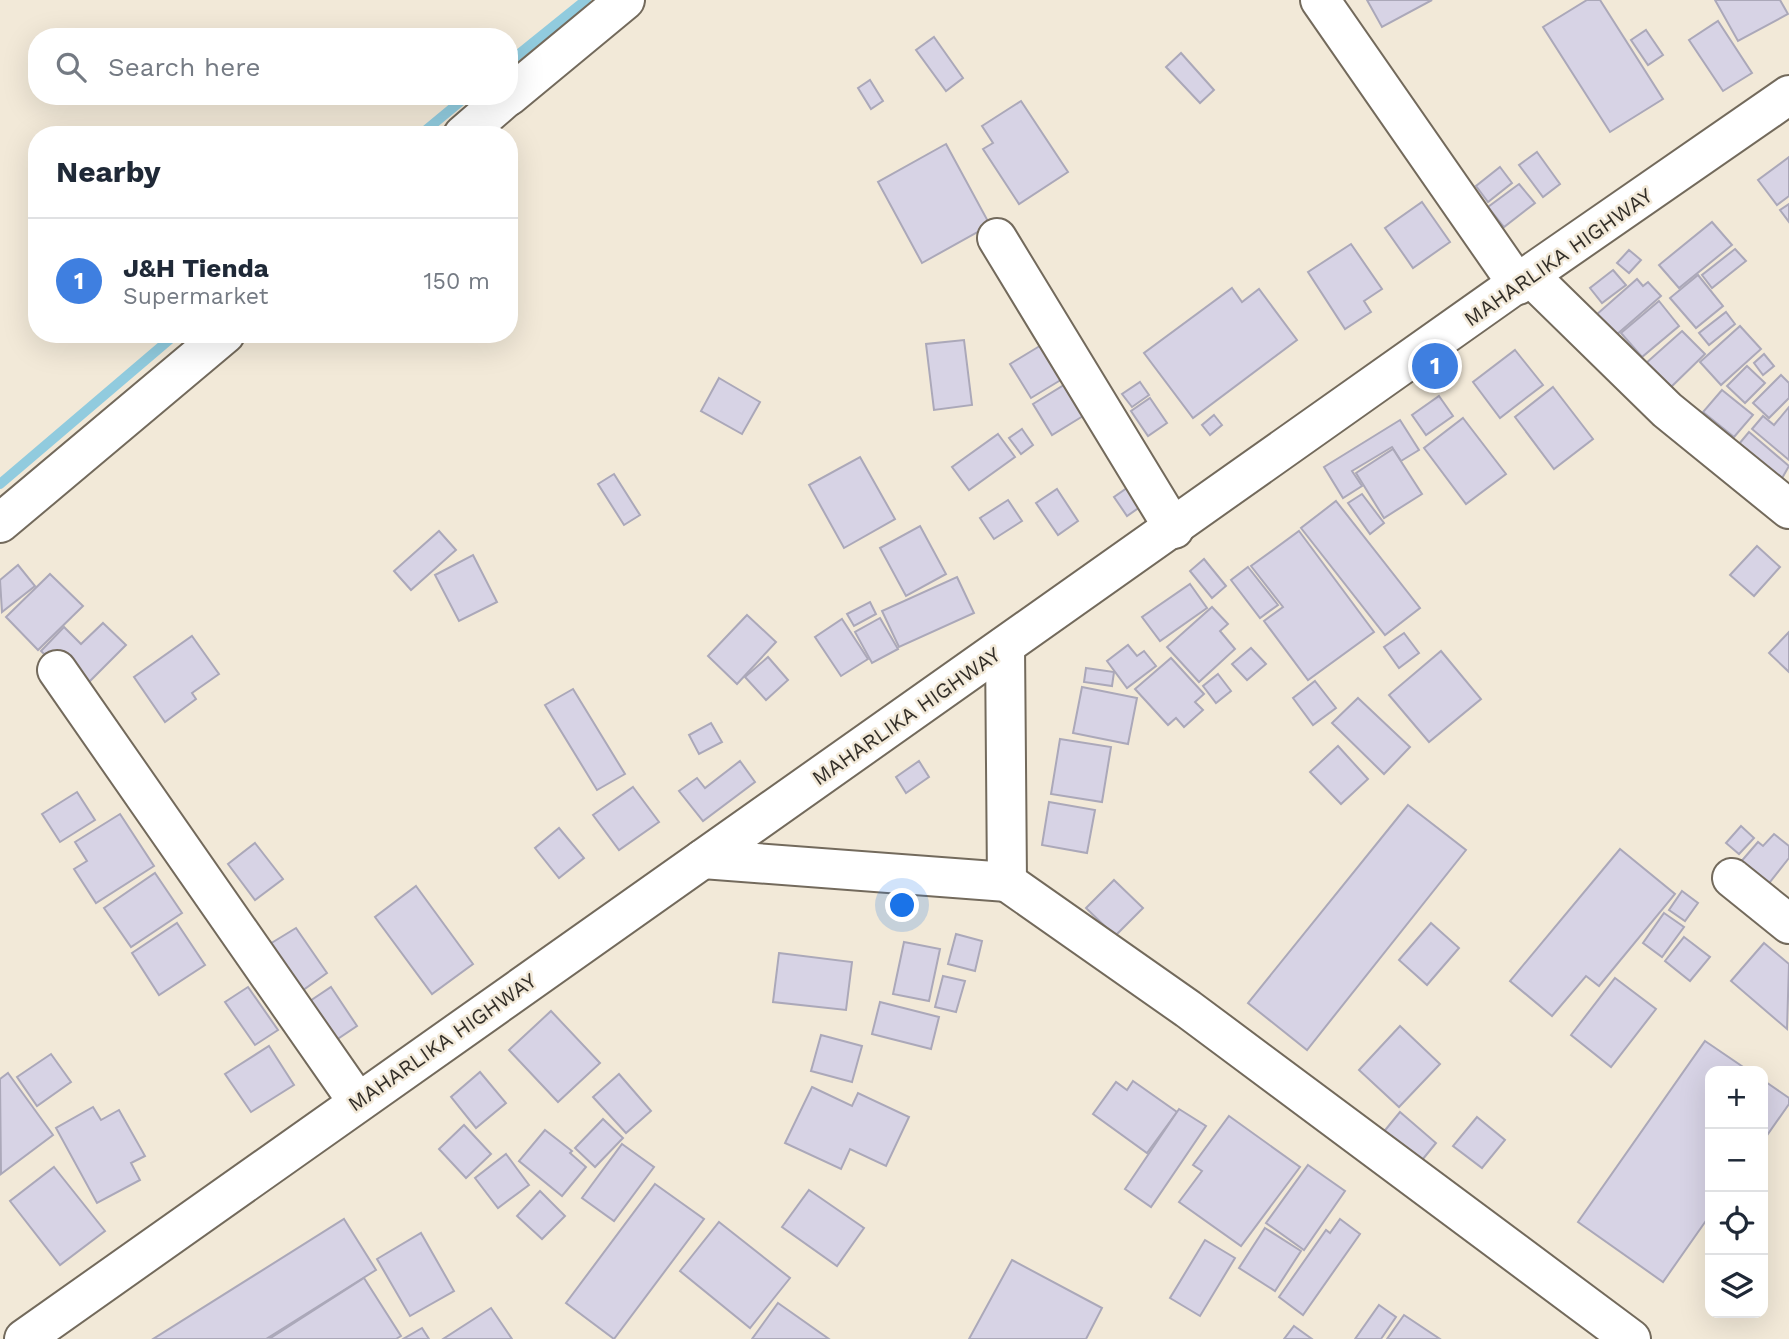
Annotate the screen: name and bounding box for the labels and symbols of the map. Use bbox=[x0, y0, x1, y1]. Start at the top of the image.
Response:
street label: MAHARLIKA HIGHWAY bbox=[1459, 183, 1657, 331]
pin: 1 bbox=[1412, 340, 1458, 392]
street label: MAHARLIKA HIGHWAY bbox=[807, 642, 1005, 790]
your location bbox=[885, 888, 919, 922]
street label: MAHARLIKA HIGHWAY bbox=[343, 968, 541, 1116]

